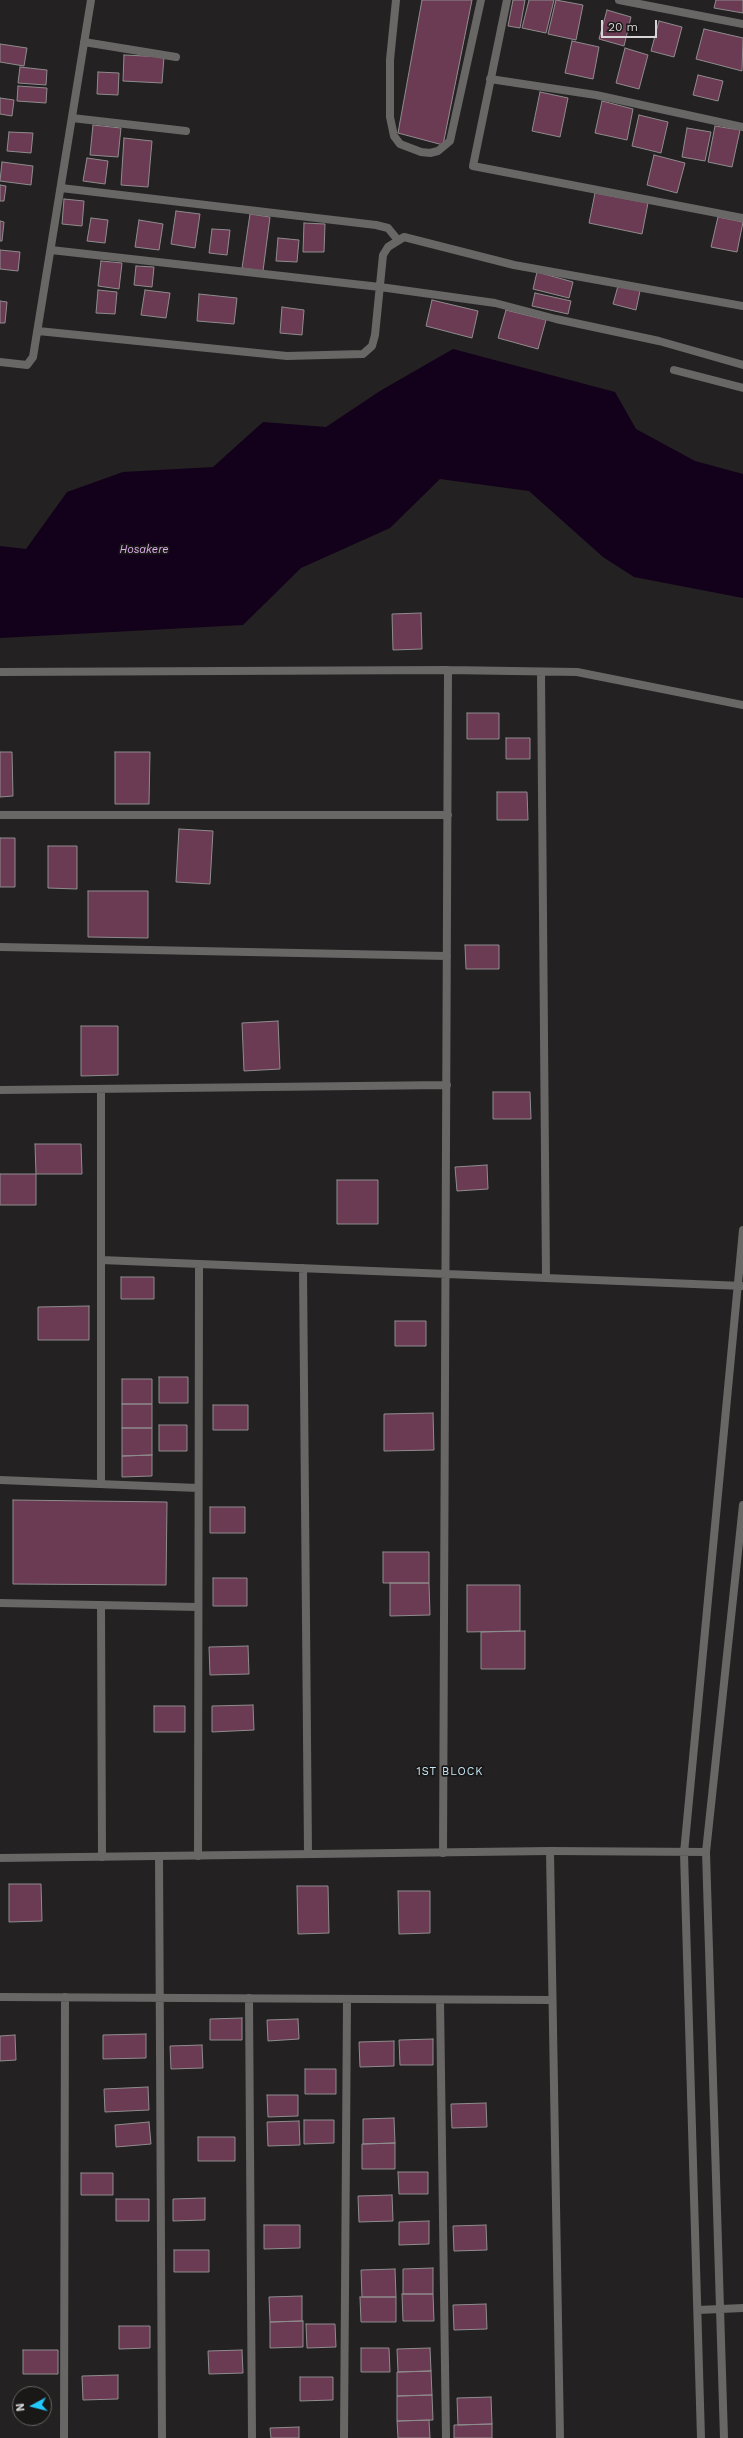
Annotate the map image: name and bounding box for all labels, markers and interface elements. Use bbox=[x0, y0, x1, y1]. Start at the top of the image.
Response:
scale bar bbox=[603, 12, 659, 38]
text: 20 m bbox=[608, 20, 638, 34]
water label: Hosakere bbox=[119, 543, 169, 557]
district label: 1ST BLOCK bbox=[417, 1765, 483, 1779]
north arrow bbox=[12, 2386, 52, 2426]
text: N bbox=[14, 2403, 28, 2412]

